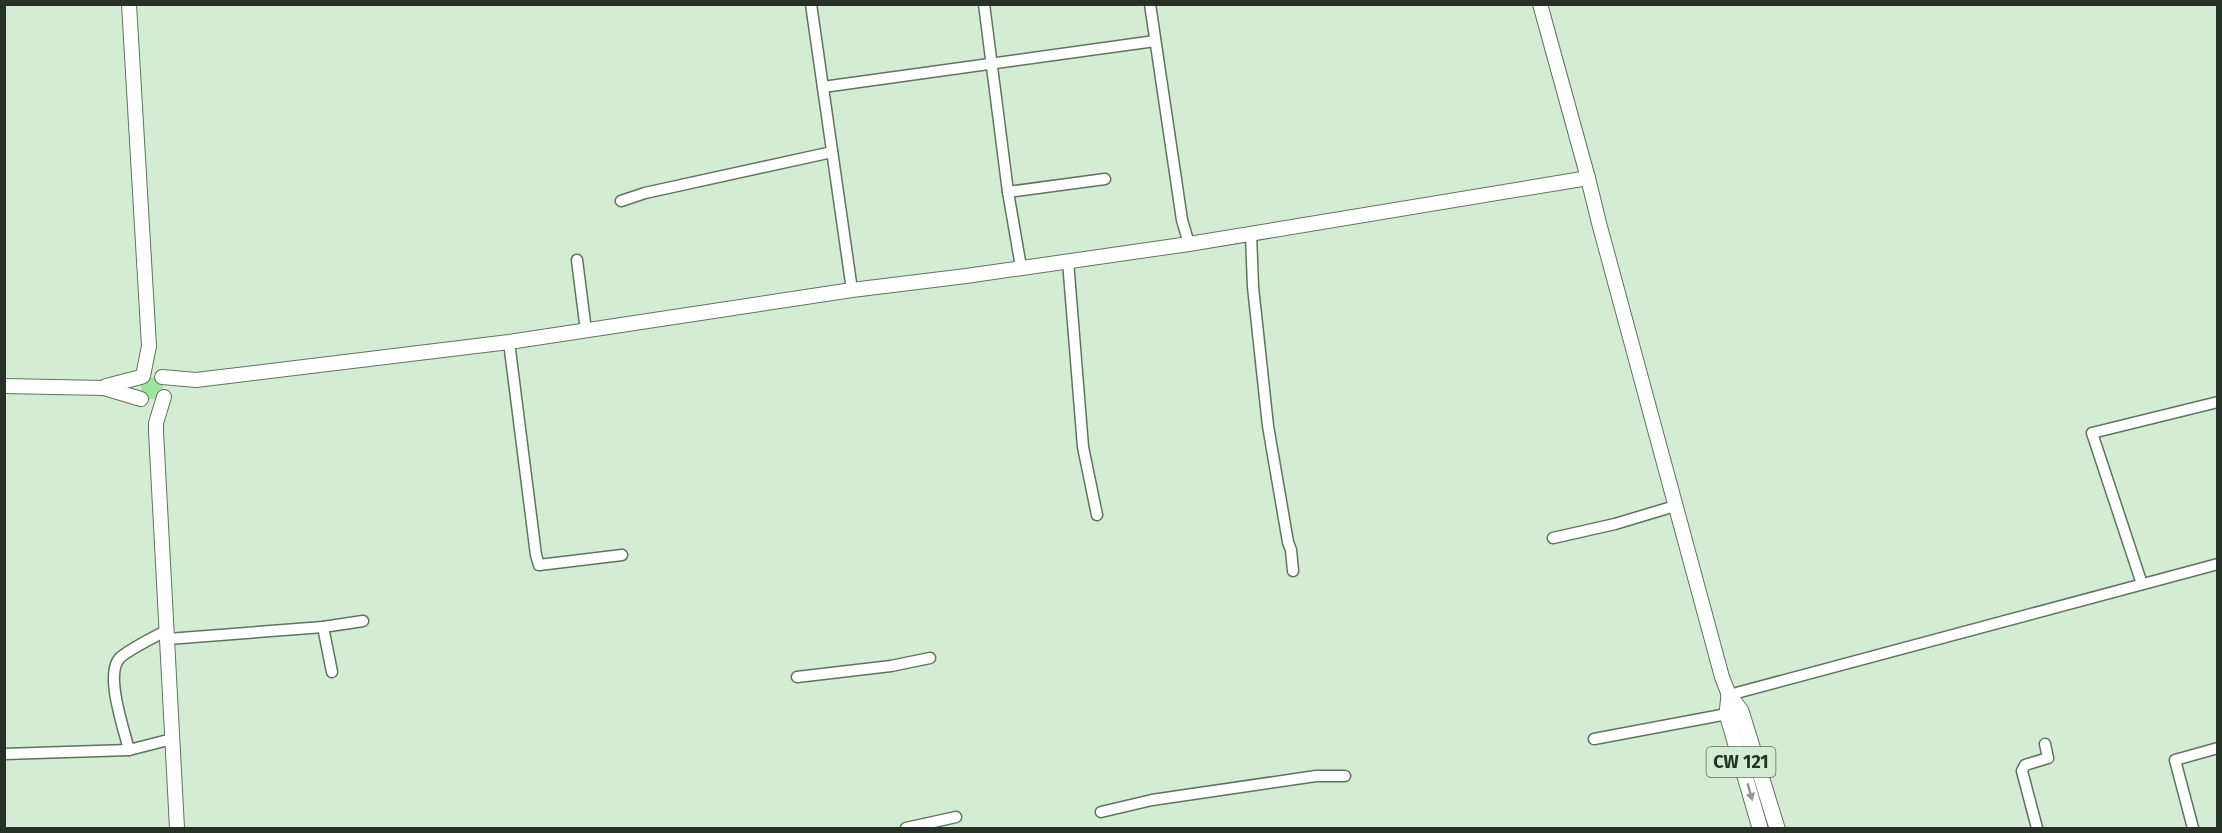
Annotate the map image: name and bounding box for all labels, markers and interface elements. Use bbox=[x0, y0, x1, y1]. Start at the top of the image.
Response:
road number: CW 121 bbox=[1706, 747, 1776, 777]
one-way arrow bbox=[1745, 783, 1755, 801]

